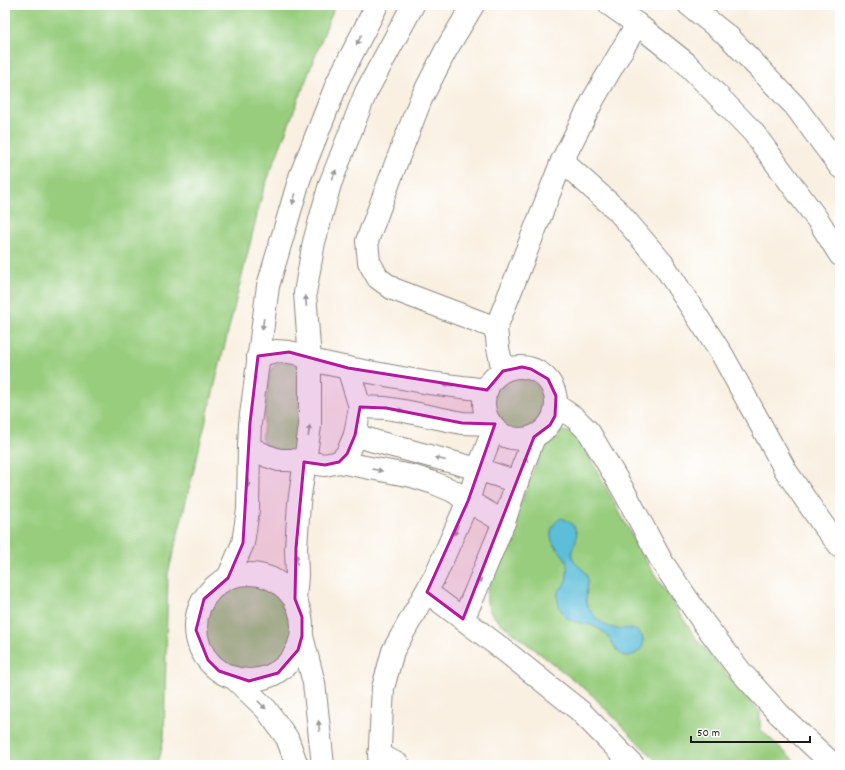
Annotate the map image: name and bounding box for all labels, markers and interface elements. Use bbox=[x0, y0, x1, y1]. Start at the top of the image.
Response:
one-way arrow bbox=[356, 34, 363, 46]
one-way arrow bbox=[331, 168, 337, 180]
one-way arrow bbox=[291, 193, 297, 205]
one-way arrow bbox=[303, 294, 309, 307]
one-way arrow bbox=[260, 318, 266, 331]
one-way arrow bbox=[442, 382, 454, 388]
one-way arrow bbox=[392, 407, 405, 413]
one-way arrow bbox=[306, 425, 312, 437]
one-way arrow bbox=[522, 455, 528, 467]
one-way arrow bbox=[434, 456, 446, 462]
one-way arrow bbox=[371, 467, 383, 473]
one-way arrow bbox=[245, 476, 251, 489]
one-way arrow bbox=[452, 524, 458, 536]
one-way arrow bbox=[293, 554, 300, 566]
one-way arrow bbox=[476, 578, 482, 589]
one-way arrow bbox=[257, 700, 267, 710]
scale bar bbox=[691, 718, 810, 744]
one-way arrow bbox=[316, 720, 322, 732]
text: 50 m bbox=[697, 725, 720, 742]

